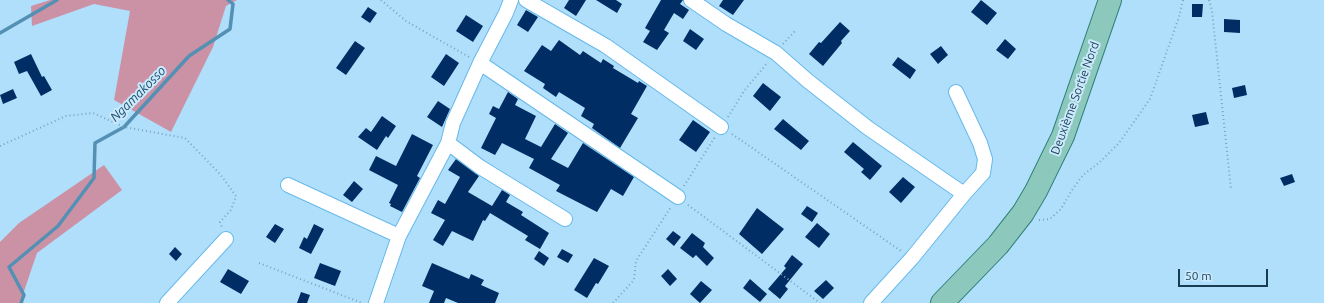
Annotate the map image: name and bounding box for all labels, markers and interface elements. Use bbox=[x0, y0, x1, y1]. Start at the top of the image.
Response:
street label: Deuxième Sortie Nord bbox=[1048, 39, 1102, 157]
water label: Ngamakosso bbox=[107, 63, 169, 125]
scale bar bbox=[1180, 261, 1270, 287]
text: 50 m bbox=[1185, 269, 1212, 282]

